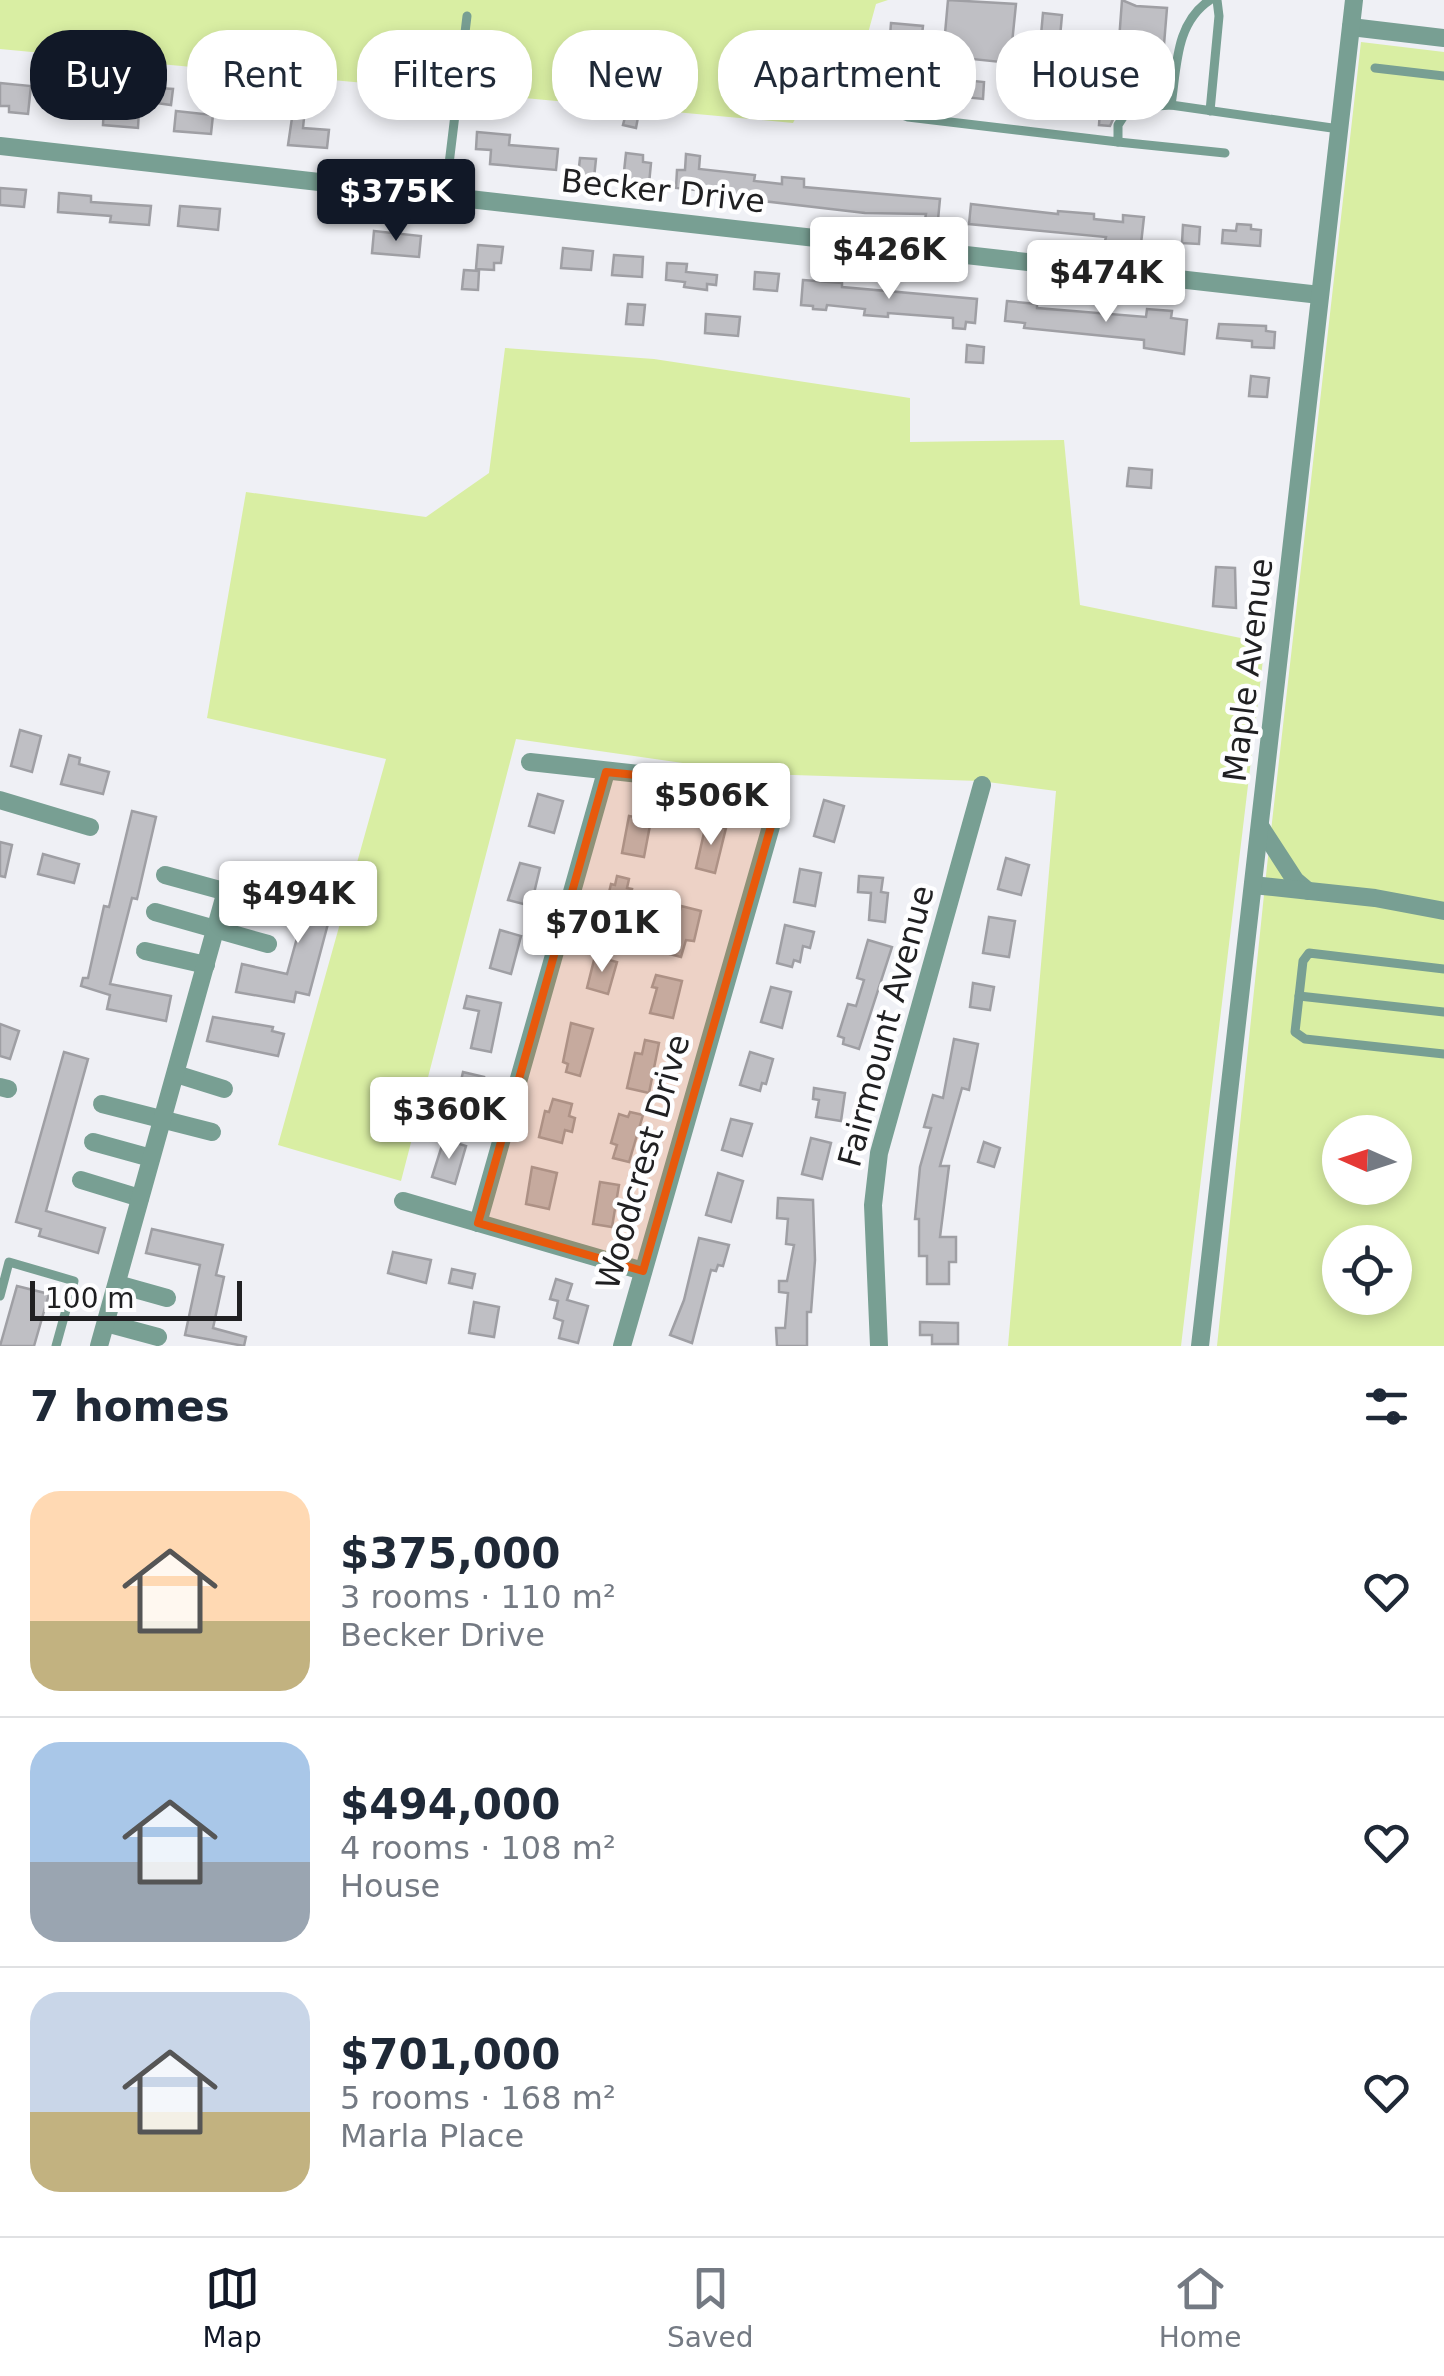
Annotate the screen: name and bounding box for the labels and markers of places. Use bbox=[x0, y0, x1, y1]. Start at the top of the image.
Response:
pin: $375K bbox=[326, 159, 466, 244]
pin: $426K bbox=[819, 217, 959, 302]
pin: $474K bbox=[1036, 240, 1176, 325]
pin: $506K bbox=[641, 763, 781, 848]
pin: $494K bbox=[228, 861, 368, 946]
pin: $701K bbox=[532, 890, 672, 975]
pin: $360K bbox=[379, 1077, 519, 1162]

